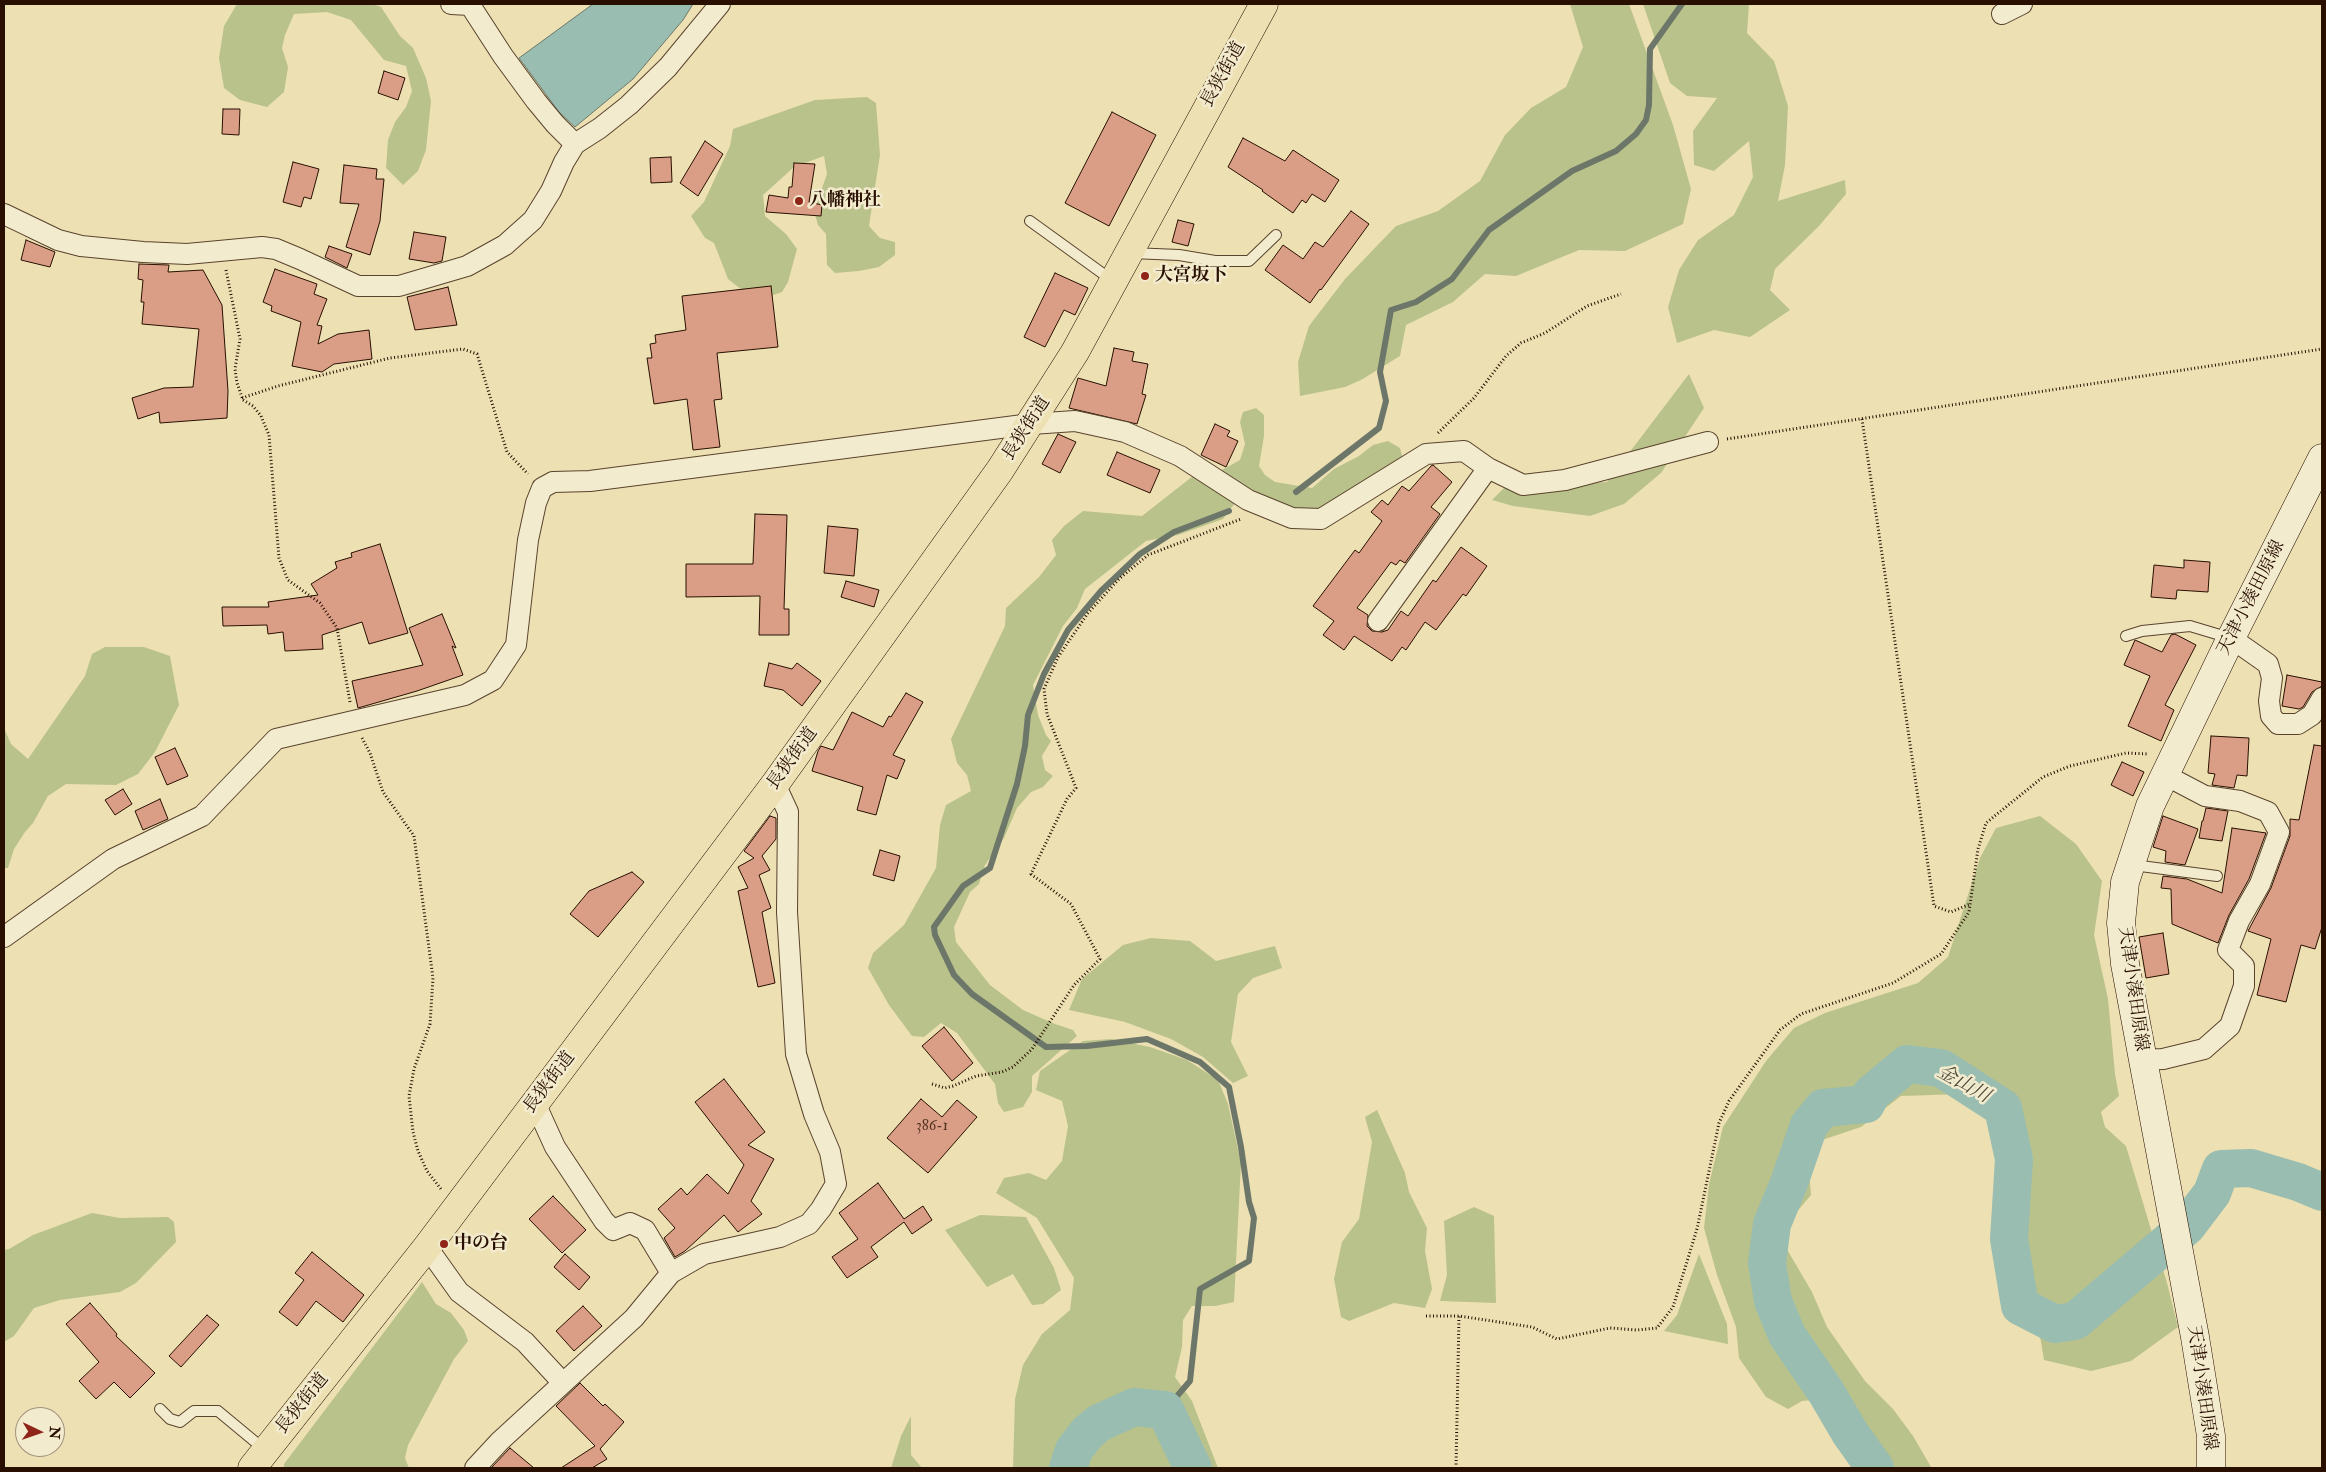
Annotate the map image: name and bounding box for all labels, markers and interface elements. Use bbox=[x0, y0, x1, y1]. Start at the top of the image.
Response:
street label: 長狭街道 bbox=[1197, 38, 1251, 112]
place label: 八幡神社 bbox=[809, 190, 881, 212]
marker: 八幡神社 bbox=[793, 195, 805, 207]
place label: 大宮坂下 bbox=[1155, 265, 1227, 287]
marker: 大宮坂下 bbox=[1139, 270, 1151, 282]
street label: 長狭街道 bbox=[998, 393, 1056, 465]
street label: 天津小湊田原線 bbox=[2214, 537, 2290, 659]
street label: 長狭街道 bbox=[763, 724, 823, 794]
street label: 天津小湊田原線 bbox=[2113, 925, 2151, 1053]
street label: 長狭街道 bbox=[520, 1048, 580, 1118]
water label: 金山川 bbox=[1933, 1061, 1993, 1109]
house number: 386-1 bbox=[916, 1118, 948, 1136]
place label: 中の台 bbox=[454, 1233, 508, 1255]
marker: 中の台 bbox=[438, 1238, 450, 1250]
street label: 天津小湊田原線 bbox=[2182, 1324, 2220, 1452]
street label: 長狭街道 bbox=[272, 1369, 334, 1439]
north arrow bbox=[15, 1407, 65, 1457]
text: N bbox=[46, 1426, 63, 1439]

